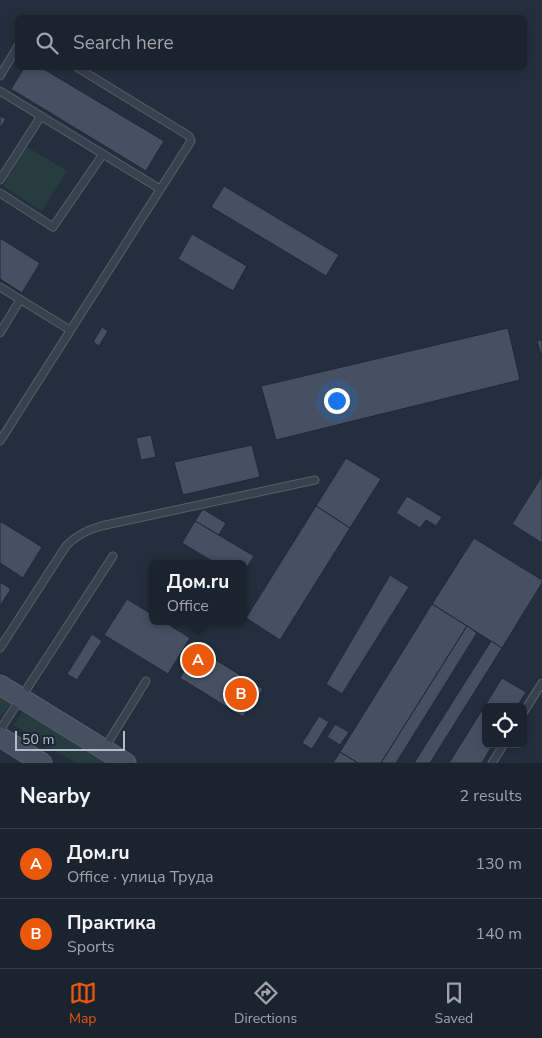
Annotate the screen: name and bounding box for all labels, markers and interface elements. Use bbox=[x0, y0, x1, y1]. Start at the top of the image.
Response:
search box bbox=[15, 15, 527, 70]
icon: search bbox=[33, 29, 61, 57]
text: Search here bbox=[73, 30, 174, 56]
your location bbox=[324, 388, 350, 414]
popup bbox=[149, 560, 247, 625]
text: Дом.ru bbox=[167, 569, 229, 595]
text: Office bbox=[167, 595, 209, 617]
pin: A bbox=[182, 641, 214, 679]
pin: B bbox=[225, 675, 257, 713]
map controls bbox=[482, 703, 527, 748]
button: locate bbox=[482, 703, 527, 748]
scale bar bbox=[15, 728, 125, 751]
text: 50 m bbox=[22, 730, 54, 749]
text: Nearby bbox=[20, 782, 90, 810]
text: 2 results bbox=[460, 785, 522, 807]
text: Дом.ru bbox=[67, 840, 130, 866]
text: A bbox=[30, 853, 42, 875]
text: 130 m bbox=[475, 853, 522, 875]
text: Office · улица Труда bbox=[67, 866, 214, 888]
text: Практика bbox=[67, 910, 156, 936]
text: B bbox=[30, 923, 42, 945]
text: 140 m bbox=[475, 923, 522, 945]
text: Sports bbox=[67, 936, 115, 958]
tab: Map bbox=[69, 979, 97, 1028]
tab: Directions bbox=[234, 979, 297, 1028]
tab: Saved bbox=[435, 979, 473, 1028]

